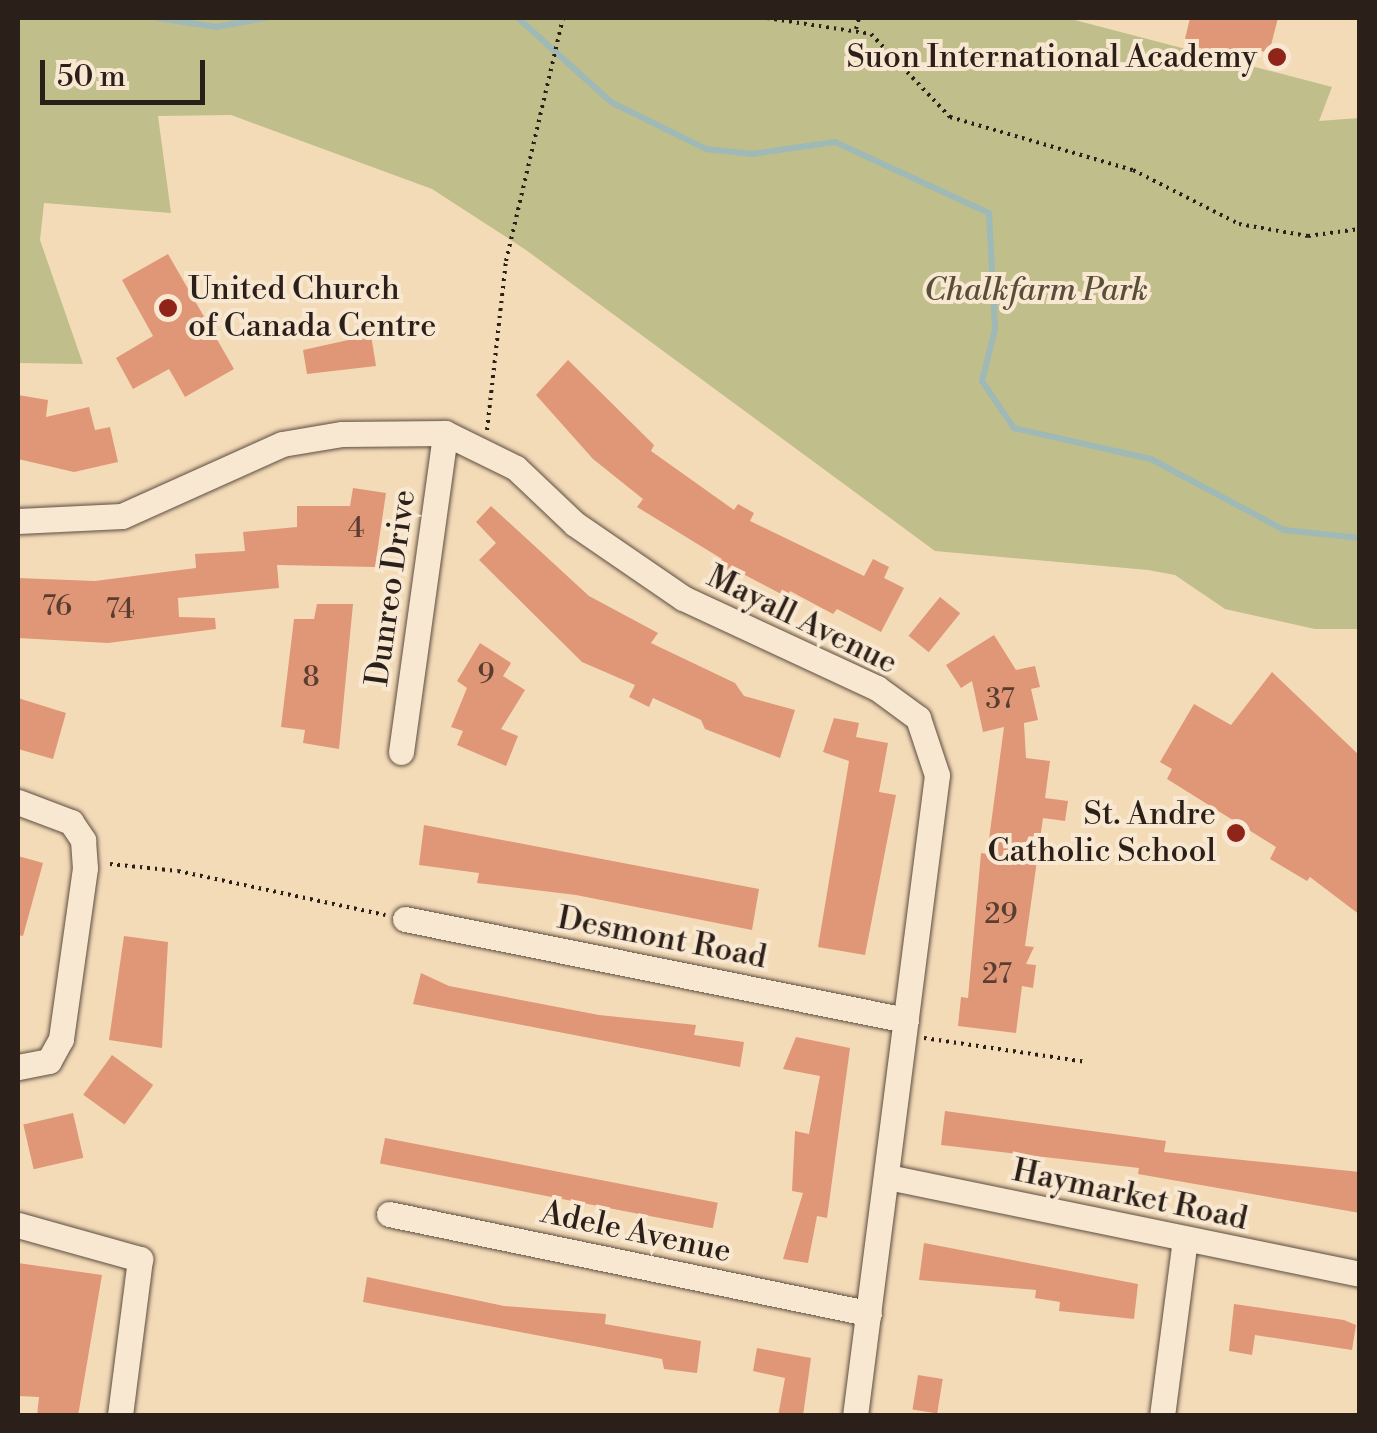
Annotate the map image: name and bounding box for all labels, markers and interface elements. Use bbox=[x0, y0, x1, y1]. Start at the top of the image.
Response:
place label: Suon International Academy bbox=[846, 38, 1257, 76]
scale bar bbox=[45, 40, 210, 102]
marker: Suon International Academy bbox=[1266, 46, 1288, 68]
text: 50 m bbox=[57, 58, 126, 96]
place label: United Church of Canada Centre bbox=[188, 271, 436, 346]
park label: Chalkfarm Park bbox=[924, 271, 1148, 309]
marker: United Church of Canada Centre bbox=[157, 297, 179, 319]
street label: Dunreo Drive bbox=[358, 487, 424, 689]
house number: 4 bbox=[348, 512, 364, 546]
street label: Mayall Avenue bbox=[701, 557, 903, 683]
house number: 76 bbox=[42, 590, 72, 624]
house number: 74 bbox=[105, 593, 135, 627]
house number: 9 bbox=[478, 658, 494, 692]
house number: 8 bbox=[302, 661, 320, 695]
house number: 37 bbox=[985, 683, 1015, 717]
place label: St. Andre Catholic School bbox=[987, 796, 1216, 871]
marker: St. Andre Catholic School bbox=[1225, 822, 1247, 844]
house number: 29 bbox=[985, 898, 1017, 932]
street label: Desmont Road bbox=[554, 899, 770, 977]
house number: 27 bbox=[982, 958, 1012, 992]
street label: Haymarket Road bbox=[1009, 1151, 1251, 1239]
street label: Adele Avenue bbox=[537, 1193, 735, 1271]

